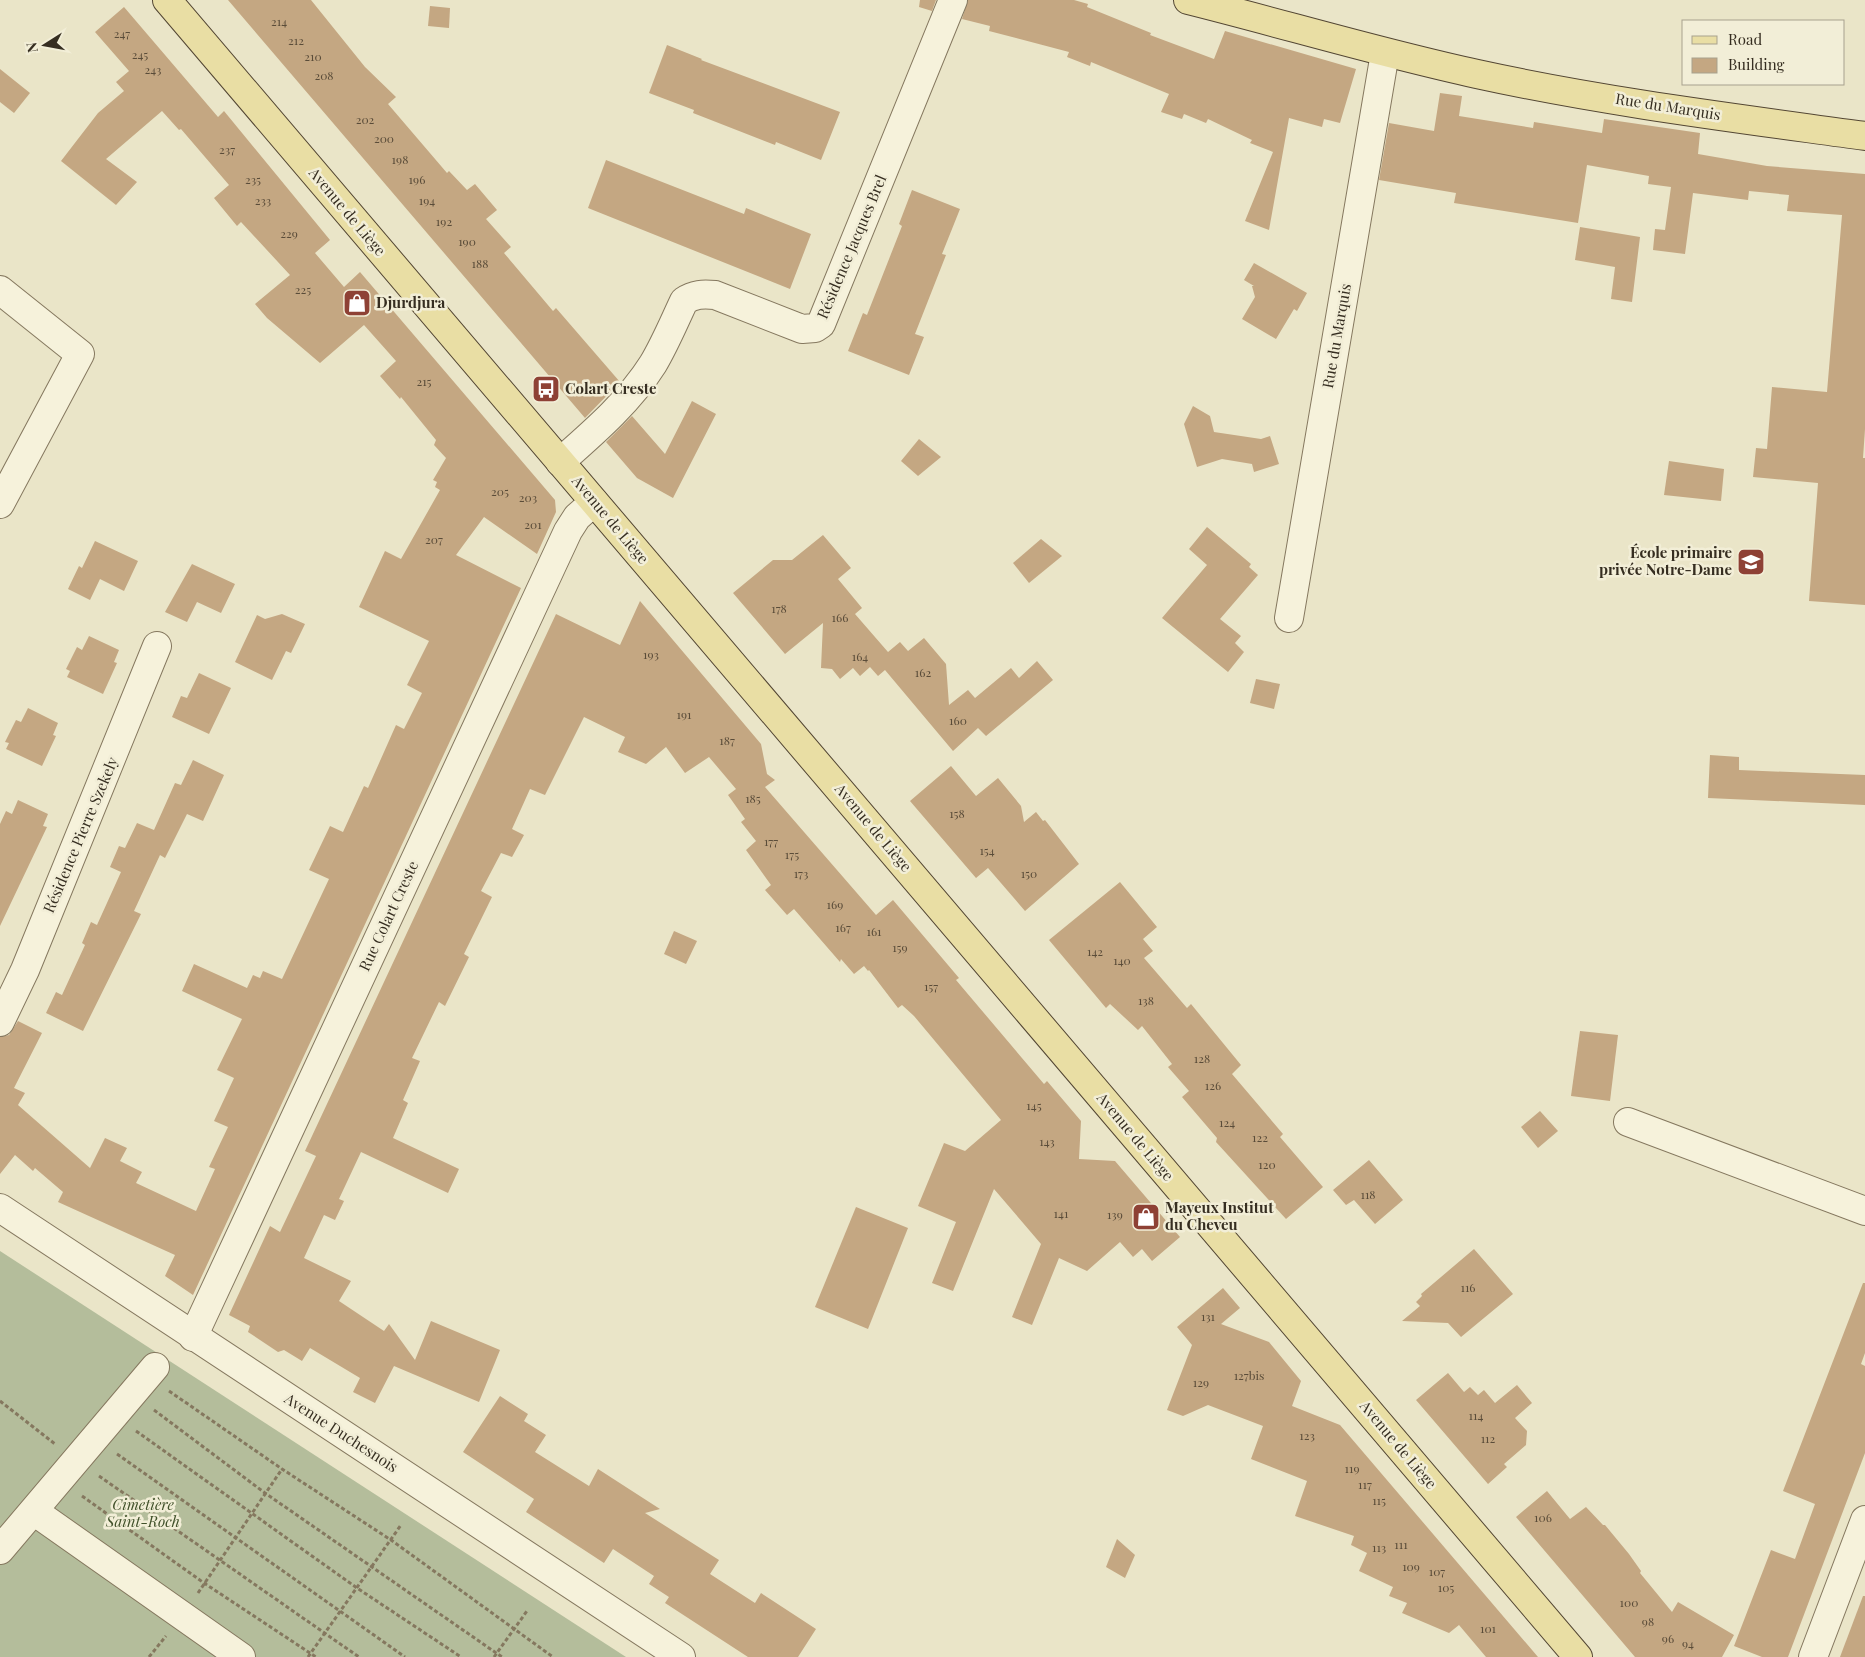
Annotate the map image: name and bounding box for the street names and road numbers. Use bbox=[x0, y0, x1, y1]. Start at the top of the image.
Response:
street label: Rue du Marquis bbox=[1614, 88, 1722, 124]
street label: Avenue de Liège bbox=[304, 162, 391, 260]
street label: Résidence Jacques Brel bbox=[812, 172, 890, 322]
street label: Rue du Marquis bbox=[1317, 282, 1355, 390]
street label: Avenue de Liège bbox=[567, 470, 654, 568]
street label: Résidence Pierre Szekely bbox=[38, 753, 122, 916]
street label: Avenue de Liège bbox=[830, 778, 917, 876]
street label: Rue Colart Creste bbox=[354, 857, 422, 974]
street label: Avenue de Liège bbox=[1092, 1087, 1179, 1185]
street label: Avenue Duchesnois bbox=[280, 1387, 402, 1476]
street label: Avenue de Liège bbox=[1355, 1395, 1442, 1493]

